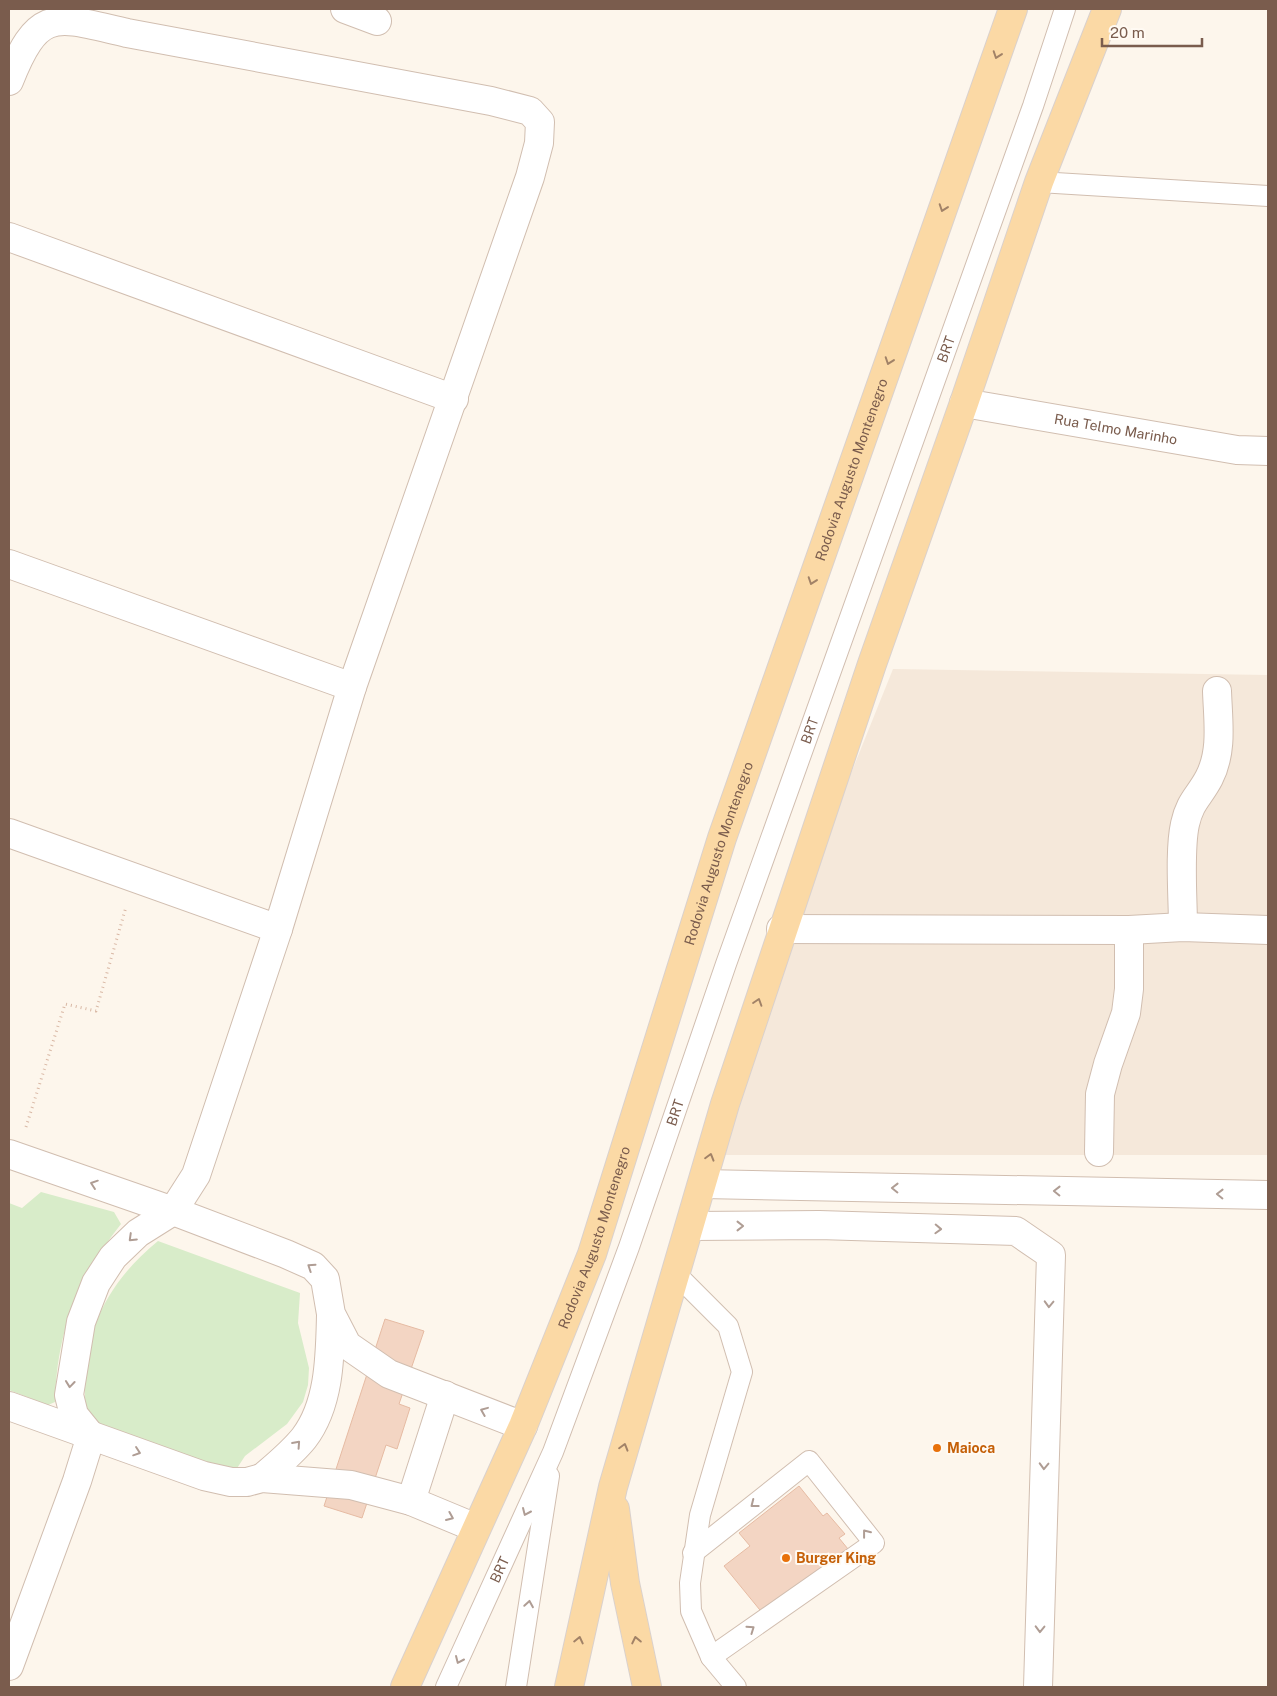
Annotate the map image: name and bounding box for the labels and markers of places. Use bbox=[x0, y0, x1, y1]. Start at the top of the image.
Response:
place label: Maioca bbox=[947, 1440, 995, 1456]
marker: Maioca bbox=[931, 1442, 943, 1454]
place label: Burger King bbox=[796, 1550, 876, 1566]
marker: Burger King bbox=[780, 1552, 792, 1564]

